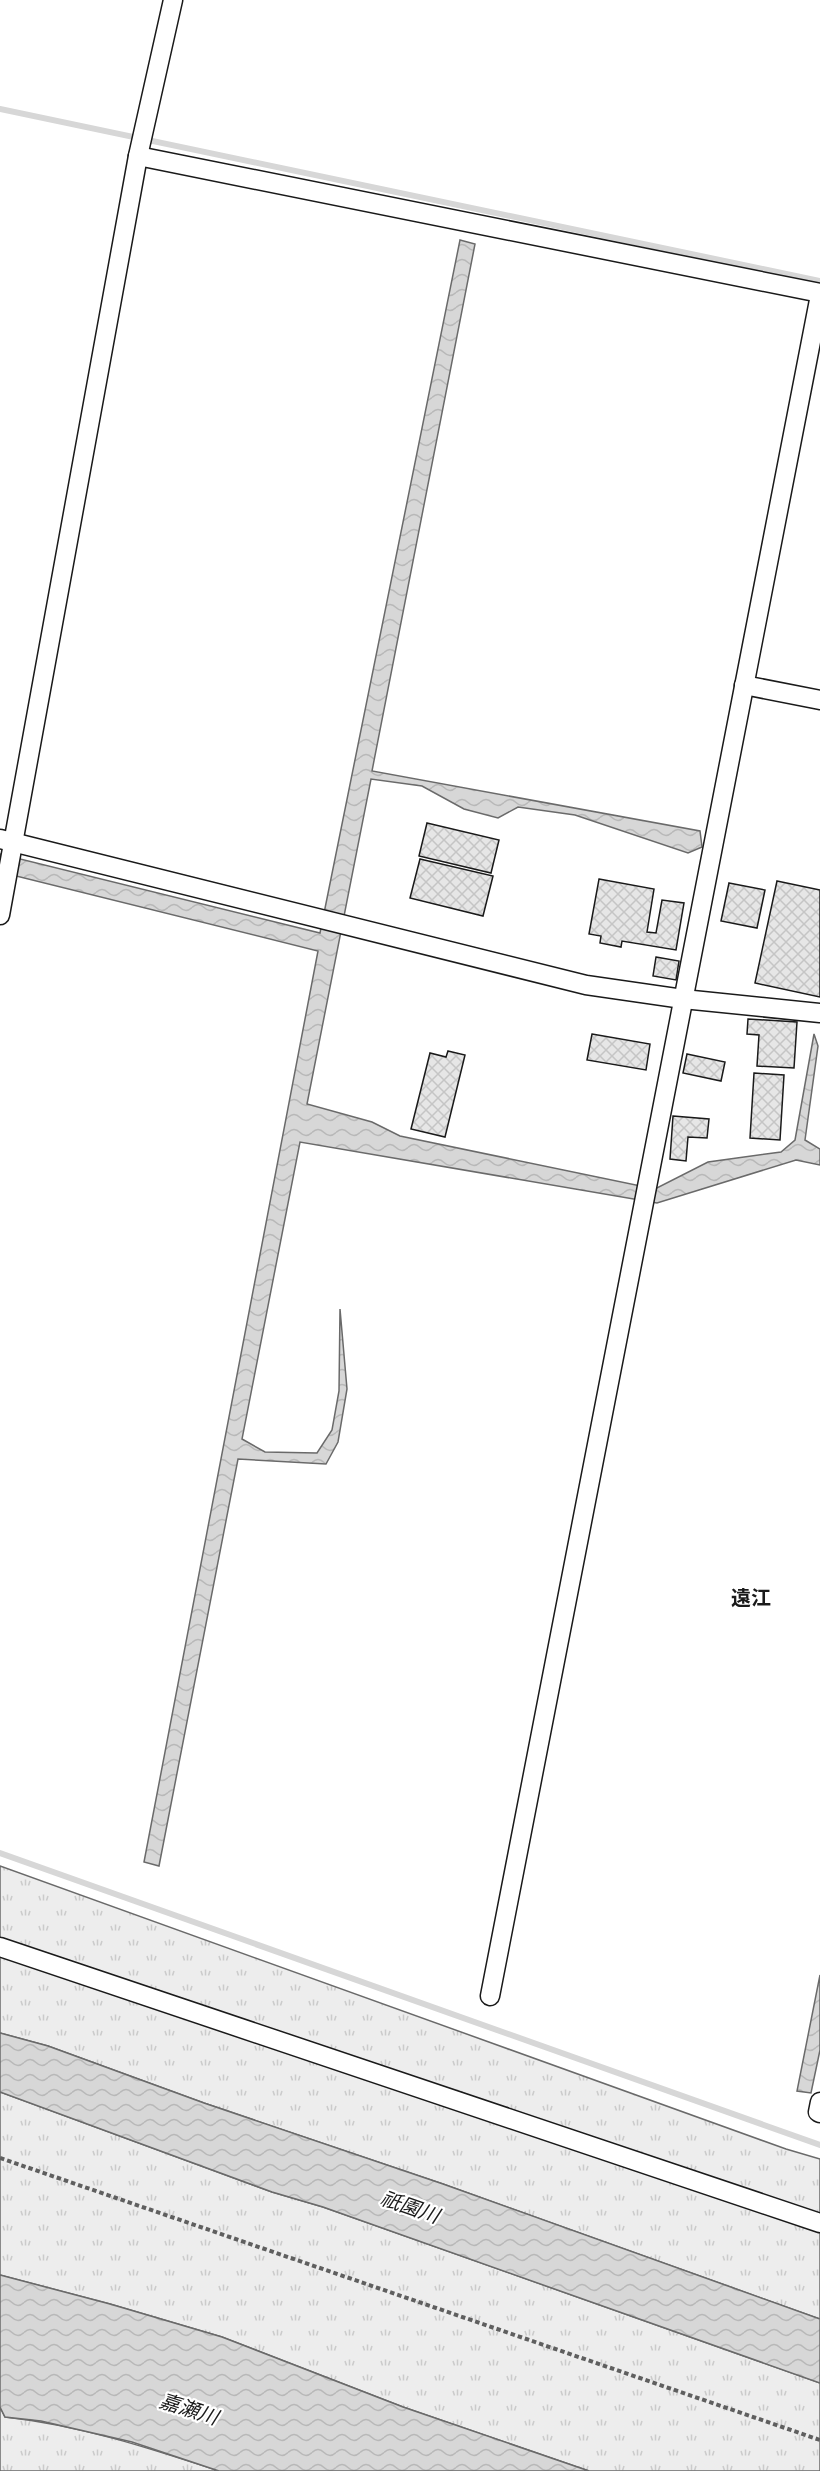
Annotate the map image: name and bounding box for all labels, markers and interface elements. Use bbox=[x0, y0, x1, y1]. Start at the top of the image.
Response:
district label: 遠江 bbox=[731, 1585, 771, 1611]
water label: 祇園川 bbox=[377, 2185, 444, 2230]
water label: 嘉瀬川 bbox=[156, 2387, 223, 2431]

